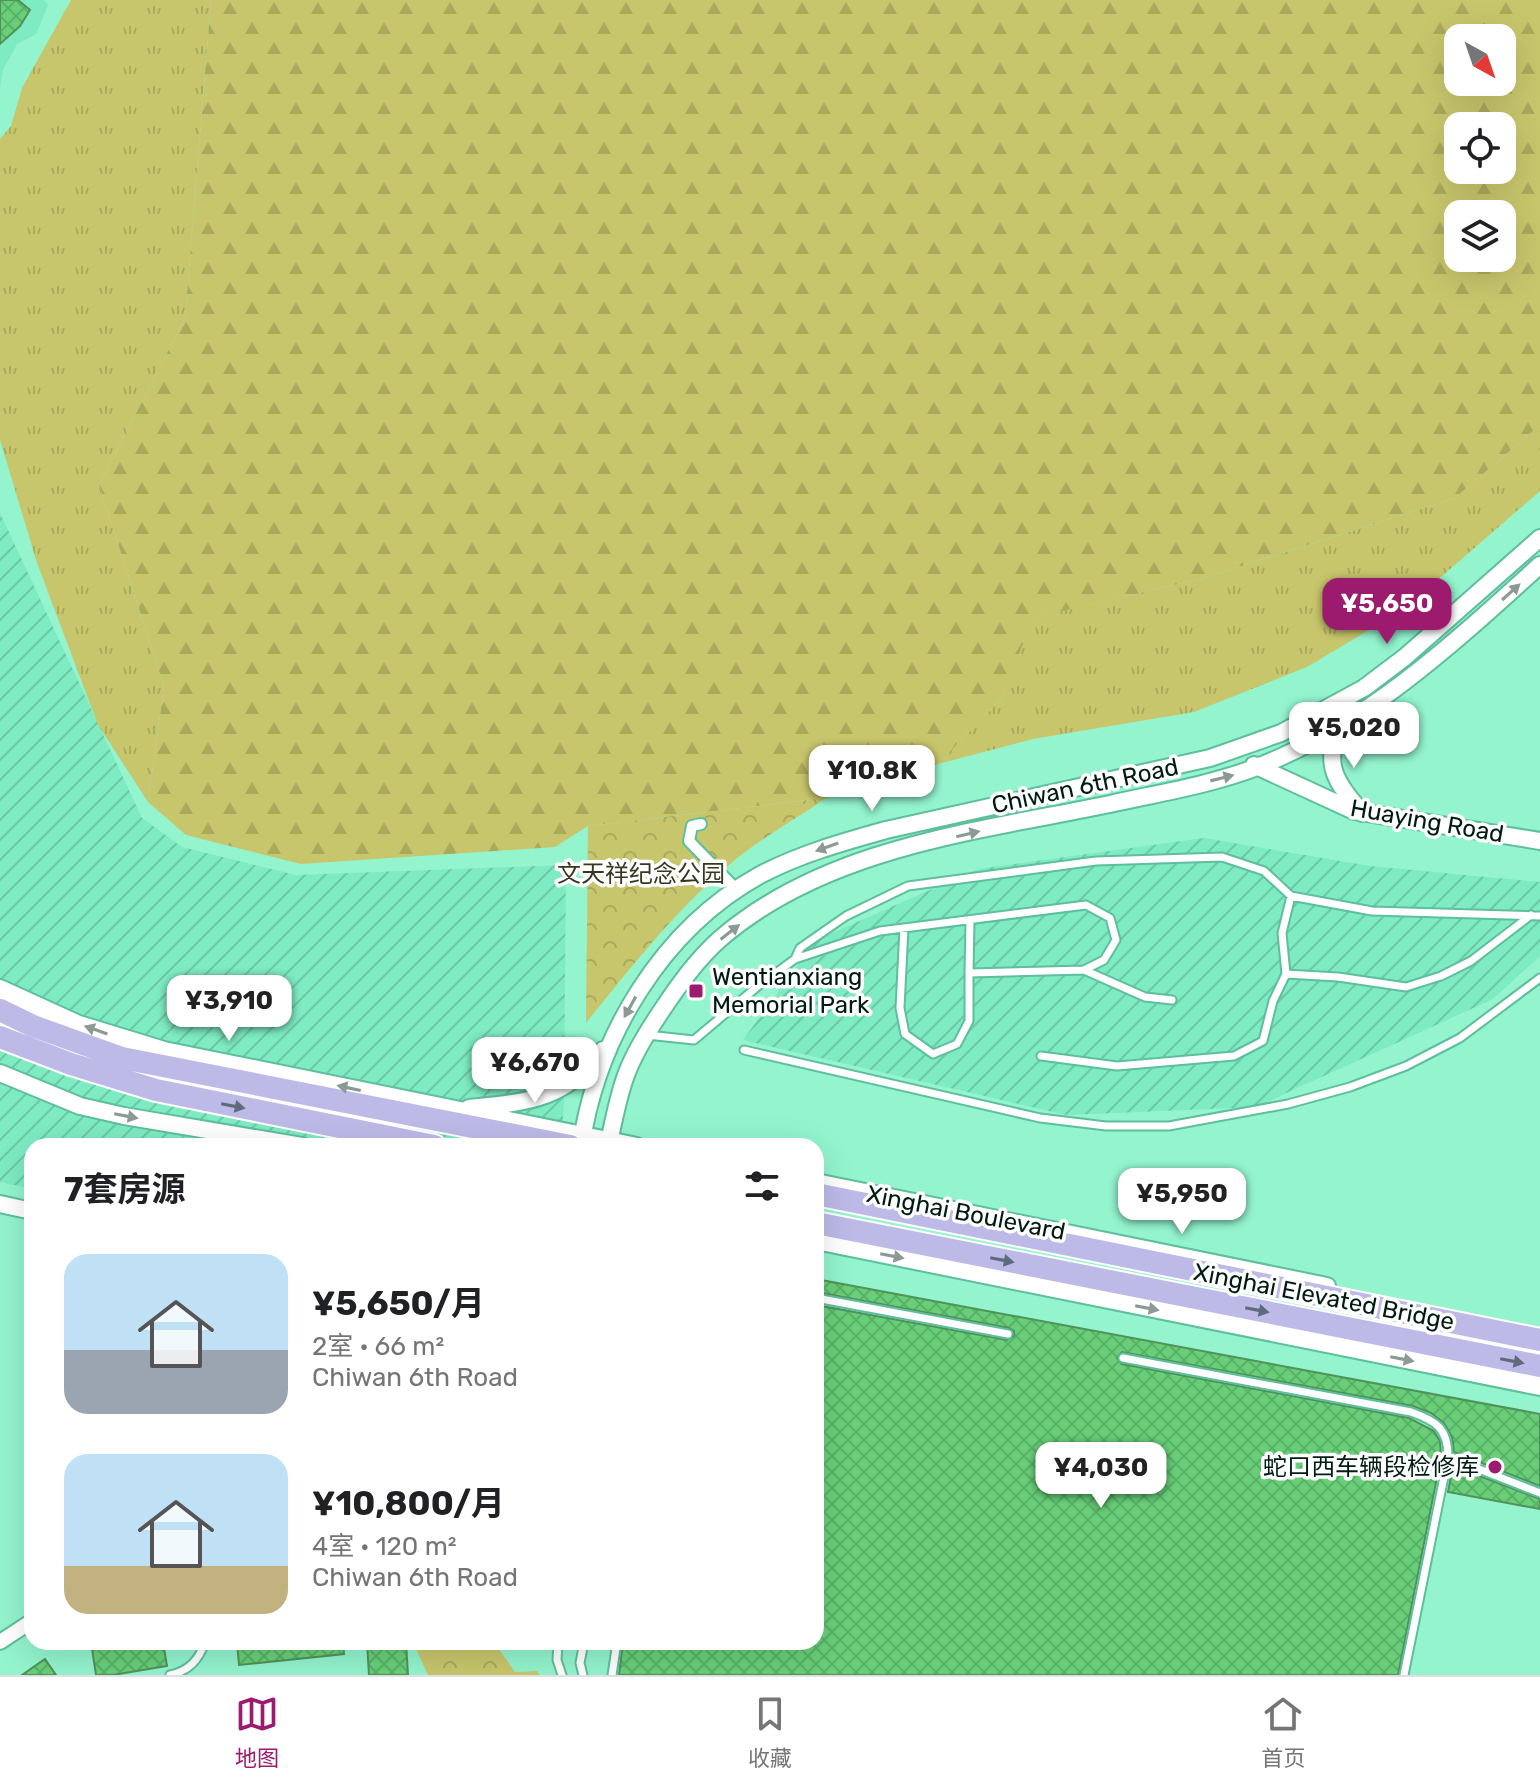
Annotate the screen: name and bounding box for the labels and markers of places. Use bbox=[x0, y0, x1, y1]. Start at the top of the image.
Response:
pin: ¥5,650 bbox=[1322, 578, 1452, 646]
pin: ¥5,020 bbox=[1289, 702, 1419, 770]
pin: ¥10.8K bbox=[807, 745, 937, 813]
place label: Wentianxiang Memorial Park bbox=[712, 963, 870, 1019]
pin: ¥3,910 bbox=[164, 975, 294, 1043]
marker: Wentianxiang Memorial Park bbox=[687, 982, 705, 1000]
pin: ¥6,670 bbox=[470, 1037, 600, 1105]
pin: ¥5,950 bbox=[1117, 1168, 1247, 1236]
pin: ¥4,030 bbox=[1036, 1442, 1166, 1510]
place label: 蛇口西车辆段检修库 bbox=[1263, 1453, 1479, 1481]
marker: 蛇口西车辆段检修库 bbox=[1486, 1458, 1504, 1476]

